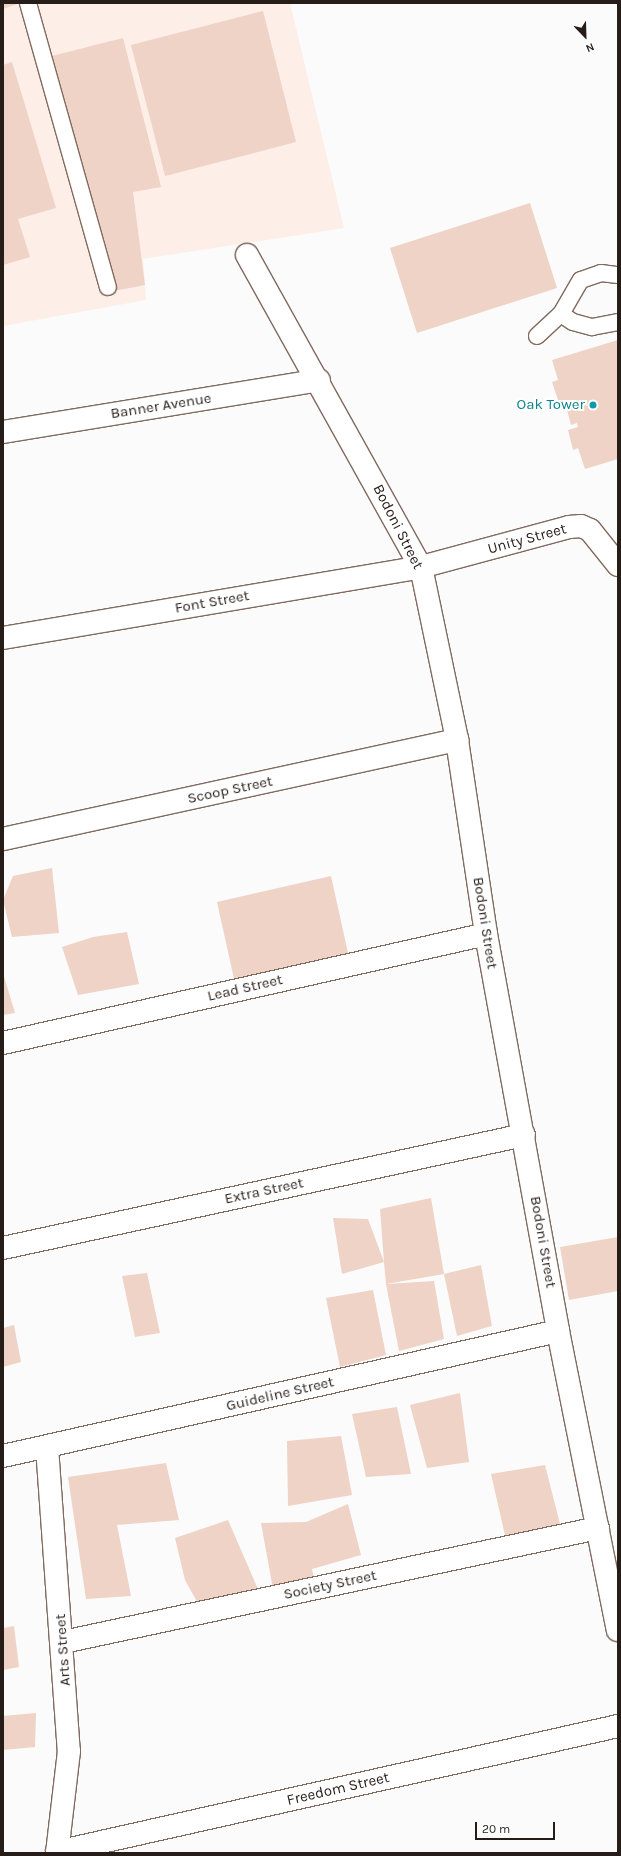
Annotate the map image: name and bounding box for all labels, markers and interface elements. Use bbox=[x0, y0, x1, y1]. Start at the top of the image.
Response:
north arrow bbox=[565, 16, 605, 56]
text: N bbox=[584, 40, 596, 55]
street label: Banner Avenue bbox=[109, 389, 213, 423]
place label: Oak Tower bbox=[517, 396, 585, 414]
marker: Oak Tower bbox=[588, 400, 598, 410]
street label: Bodoni Street bbox=[369, 482, 427, 572]
street label: Unity Street bbox=[486, 520, 568, 558]
street label: Font Street bbox=[173, 587, 251, 617]
street label: Scoop Street bbox=[186, 772, 274, 808]
street label: Bodoni Street bbox=[469, 876, 501, 970]
street label: Lead Street bbox=[206, 971, 284, 1005]
street label: Extra Street bbox=[223, 1174, 305, 1208]
street label: Bodoni Street bbox=[526, 1195, 560, 1289]
street label: Guideline Street bbox=[224, 1373, 336, 1415]
street label: Society Street bbox=[282, 1566, 378, 1604]
street label: Arts Street bbox=[52, 1613, 74, 1687]
street label: Freedom Street bbox=[285, 1768, 391, 1810]
scale bar bbox=[477, 1814, 557, 1840]
text: 20 m bbox=[482, 1822, 510, 1836]

